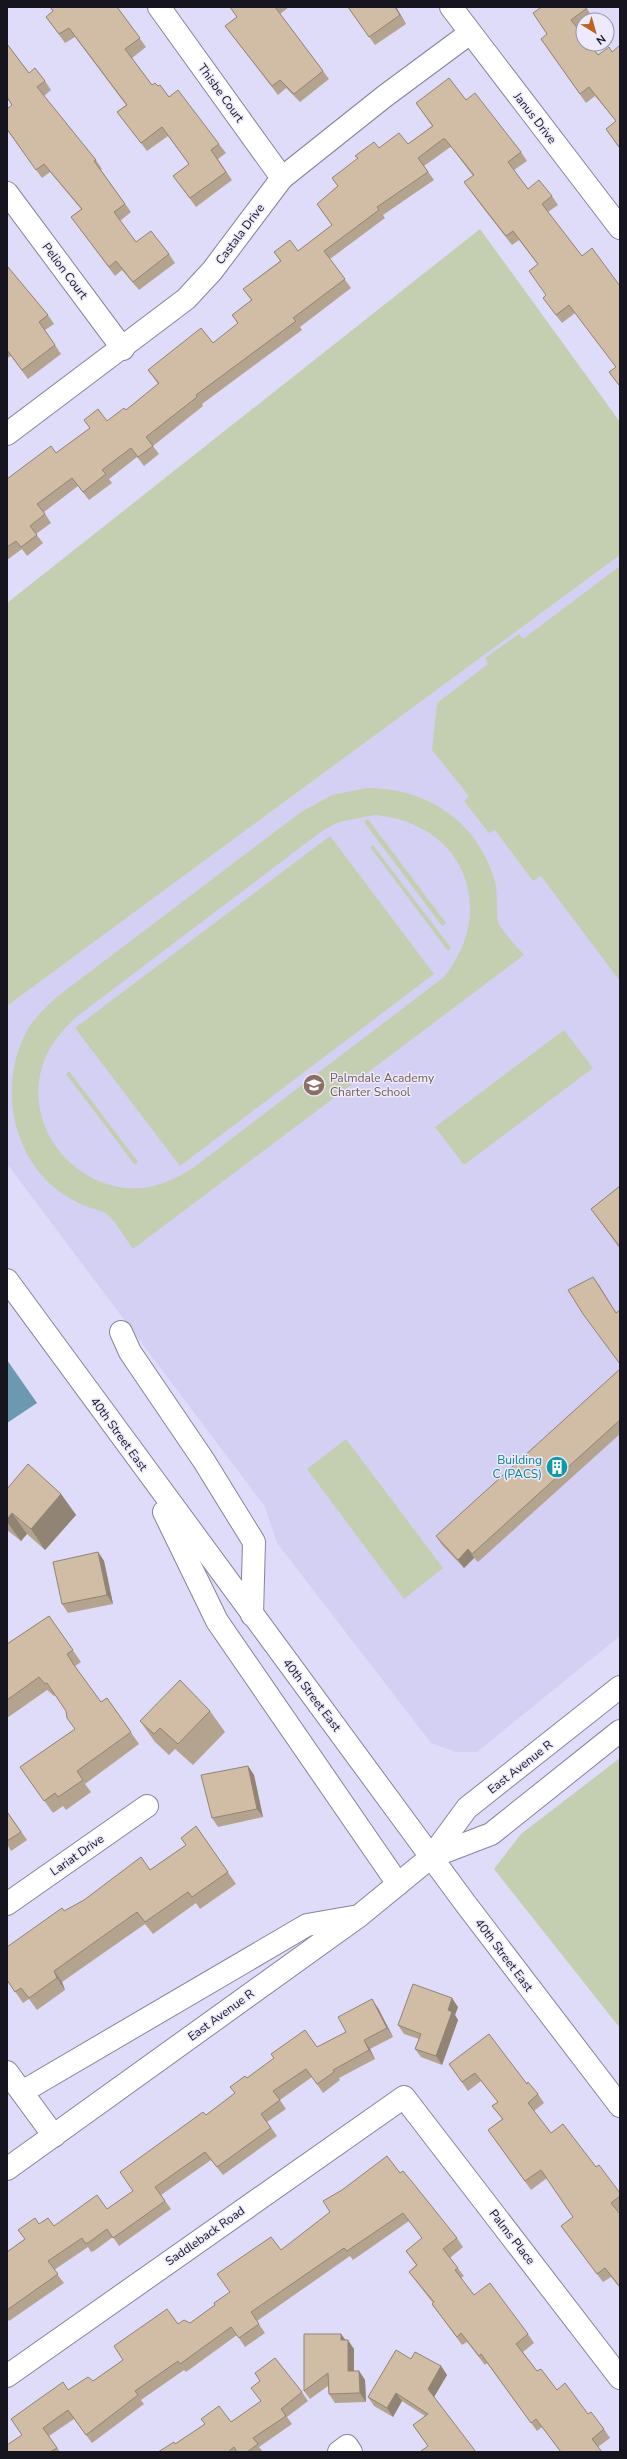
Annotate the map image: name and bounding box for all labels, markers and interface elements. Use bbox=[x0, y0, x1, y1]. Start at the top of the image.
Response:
north arrow bbox=[575, 12, 615, 52]
text: N bbox=[593, 31, 609, 48]
street label: Thisbe Court bbox=[194, 60, 248, 126]
street label: Janus Drive bbox=[509, 88, 560, 147]
street label: Castala Drive bbox=[212, 200, 268, 268]
street label: Pelion Court bbox=[39, 240, 92, 303]
place label: Palmdale Academy Charter School bbox=[330, 1070, 435, 1100]
school or university icon: Palmdale Academy Charter School bbox=[301, 1072, 327, 1098]
street label: 40th Street East bbox=[87, 1394, 152, 1475]
place label: Building C (PACS) bbox=[493, 1452, 542, 1482]
building icon: Building C (PACS) bbox=[544, 1454, 570, 1480]
street label: 40th Street East bbox=[279, 1655, 345, 1735]
street label: East Avenue R bbox=[484, 1737, 556, 1797]
street label: Lariat Drive bbox=[47, 1831, 107, 1879]
street label: 40th Street East bbox=[471, 1915, 537, 1995]
street label: East Avenue R bbox=[185, 1986, 257, 2044]
street label: Saddleback Road bbox=[162, 2203, 248, 2269]
street label: Palms Place bbox=[485, 2206, 539, 2268]

